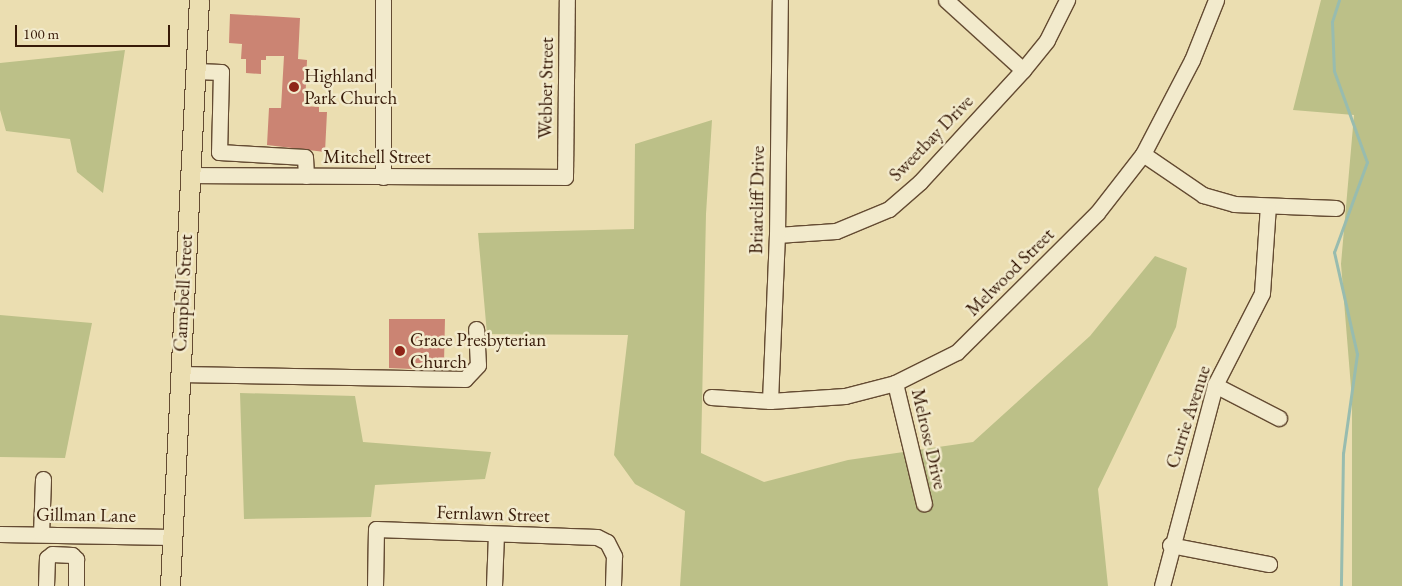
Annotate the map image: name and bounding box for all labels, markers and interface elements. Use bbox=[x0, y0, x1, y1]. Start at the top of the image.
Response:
scale bar bbox=[18, 15, 172, 47]
text: 100 m bbox=[23, 24, 59, 43]
street label: Webber Street bbox=[534, 37, 558, 139]
place label: Highland Park Church bbox=[304, 65, 397, 109]
marker: Highland Park Church bbox=[288, 81, 300, 93]
street label: Sweetbay Drive bbox=[884, 90, 978, 186]
street label: Mitchell Street bbox=[323, 146, 431, 168]
street label: Briarcliff Drive bbox=[745, 146, 769, 254]
street label: Melwood Street bbox=[961, 223, 1059, 321]
street label: Campbell Street bbox=[169, 234, 197, 352]
place label: Grace Presbyterian Church bbox=[410, 329, 546, 373]
marker: Grace Presbyterian Church bbox=[394, 345, 406, 357]
street label: Currie Avenue bbox=[1161, 363, 1215, 471]
street label: Melrose Drive bbox=[906, 387, 952, 491]
street label: Fernlawn Street bbox=[436, 501, 550, 527]
street label: Gillman Lane bbox=[36, 503, 136, 527]

